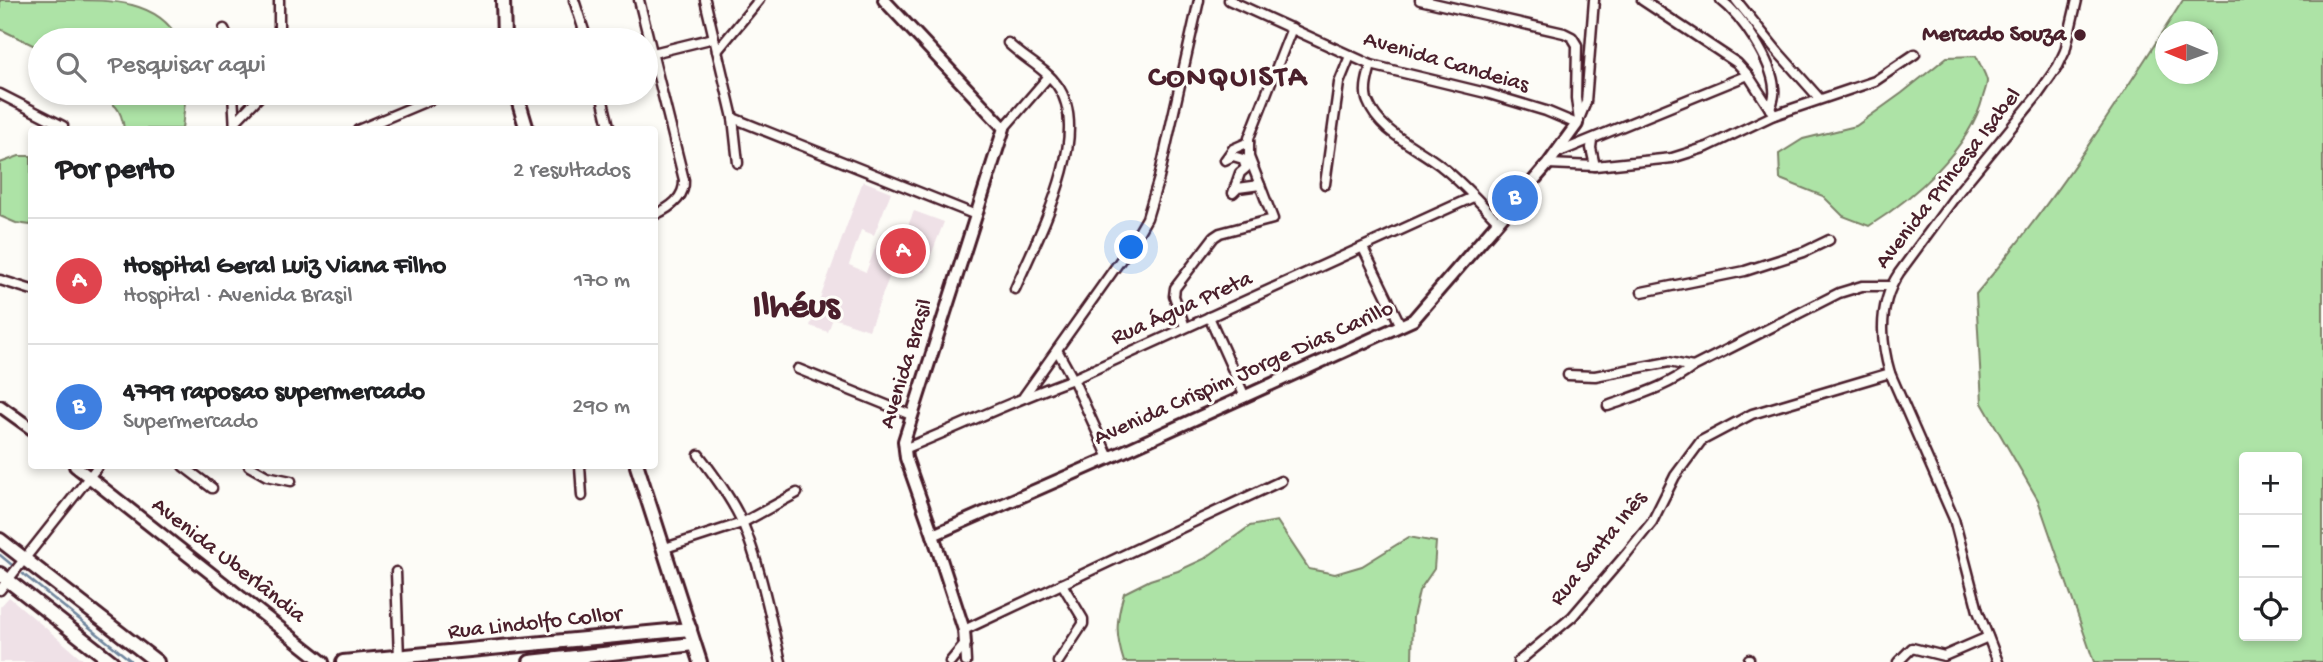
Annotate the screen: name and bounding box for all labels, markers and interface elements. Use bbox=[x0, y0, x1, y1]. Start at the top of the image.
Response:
north arrow bbox=[2155, 21, 2218, 84]
place label: Mercado Souza bbox=[1922, 22, 2067, 49]
street label: Avenida Candeias bbox=[1360, 26, 1532, 100]
marker: Mercado Souza bbox=[2072, 27, 2088, 43]
search box bbox=[28, 28, 658, 105]
icon: search bbox=[52, 48, 90, 86]
text: Pesquisar aqui bbox=[108, 51, 266, 82]
district label: CONQUISTA bbox=[1148, 62, 1308, 97]
street label: Avenida Princesa Isabel bbox=[1870, 83, 2028, 275]
text: Por perto bbox=[56, 154, 175, 189]
text: 2 resultados bbox=[513, 158, 630, 185]
pin: B bbox=[1492, 172, 1538, 224]
pin: A bbox=[880, 225, 926, 277]
your location bbox=[1114, 230, 1148, 264]
text: Hospital Geral Luiz Viana Filho bbox=[123, 252, 446, 283]
street label: Rua Água Preta bbox=[1107, 264, 1258, 352]
text: A bbox=[72, 268, 86, 295]
text: 170 m bbox=[574, 268, 630, 295]
text: Hospital · Avenida Brasil bbox=[123, 283, 353, 310]
district label: Ilhéus bbox=[753, 286, 842, 330]
street label: Avenida Brasil bbox=[874, 296, 940, 432]
street label: Avenida Crispim Jorge Dias Carillo bbox=[1090, 296, 1398, 452]
text: 4799 raposao supermercado bbox=[123, 378, 425, 409]
text: B bbox=[73, 394, 85, 421]
text: 290 m bbox=[572, 394, 630, 421]
text: Supermercado bbox=[123, 409, 258, 436]
map controls bbox=[2239, 452, 2302, 641]
button: + bbox=[2239, 452, 2302, 515]
street label: Rua Santa Inês bbox=[1545, 486, 1654, 612]
street label: Avenida Uberlândia bbox=[145, 492, 312, 630]
button: − bbox=[2239, 515, 2302, 578]
button: locate bbox=[2239, 578, 2302, 641]
street label: Rua Lindolfo Collor bbox=[447, 601, 625, 647]

